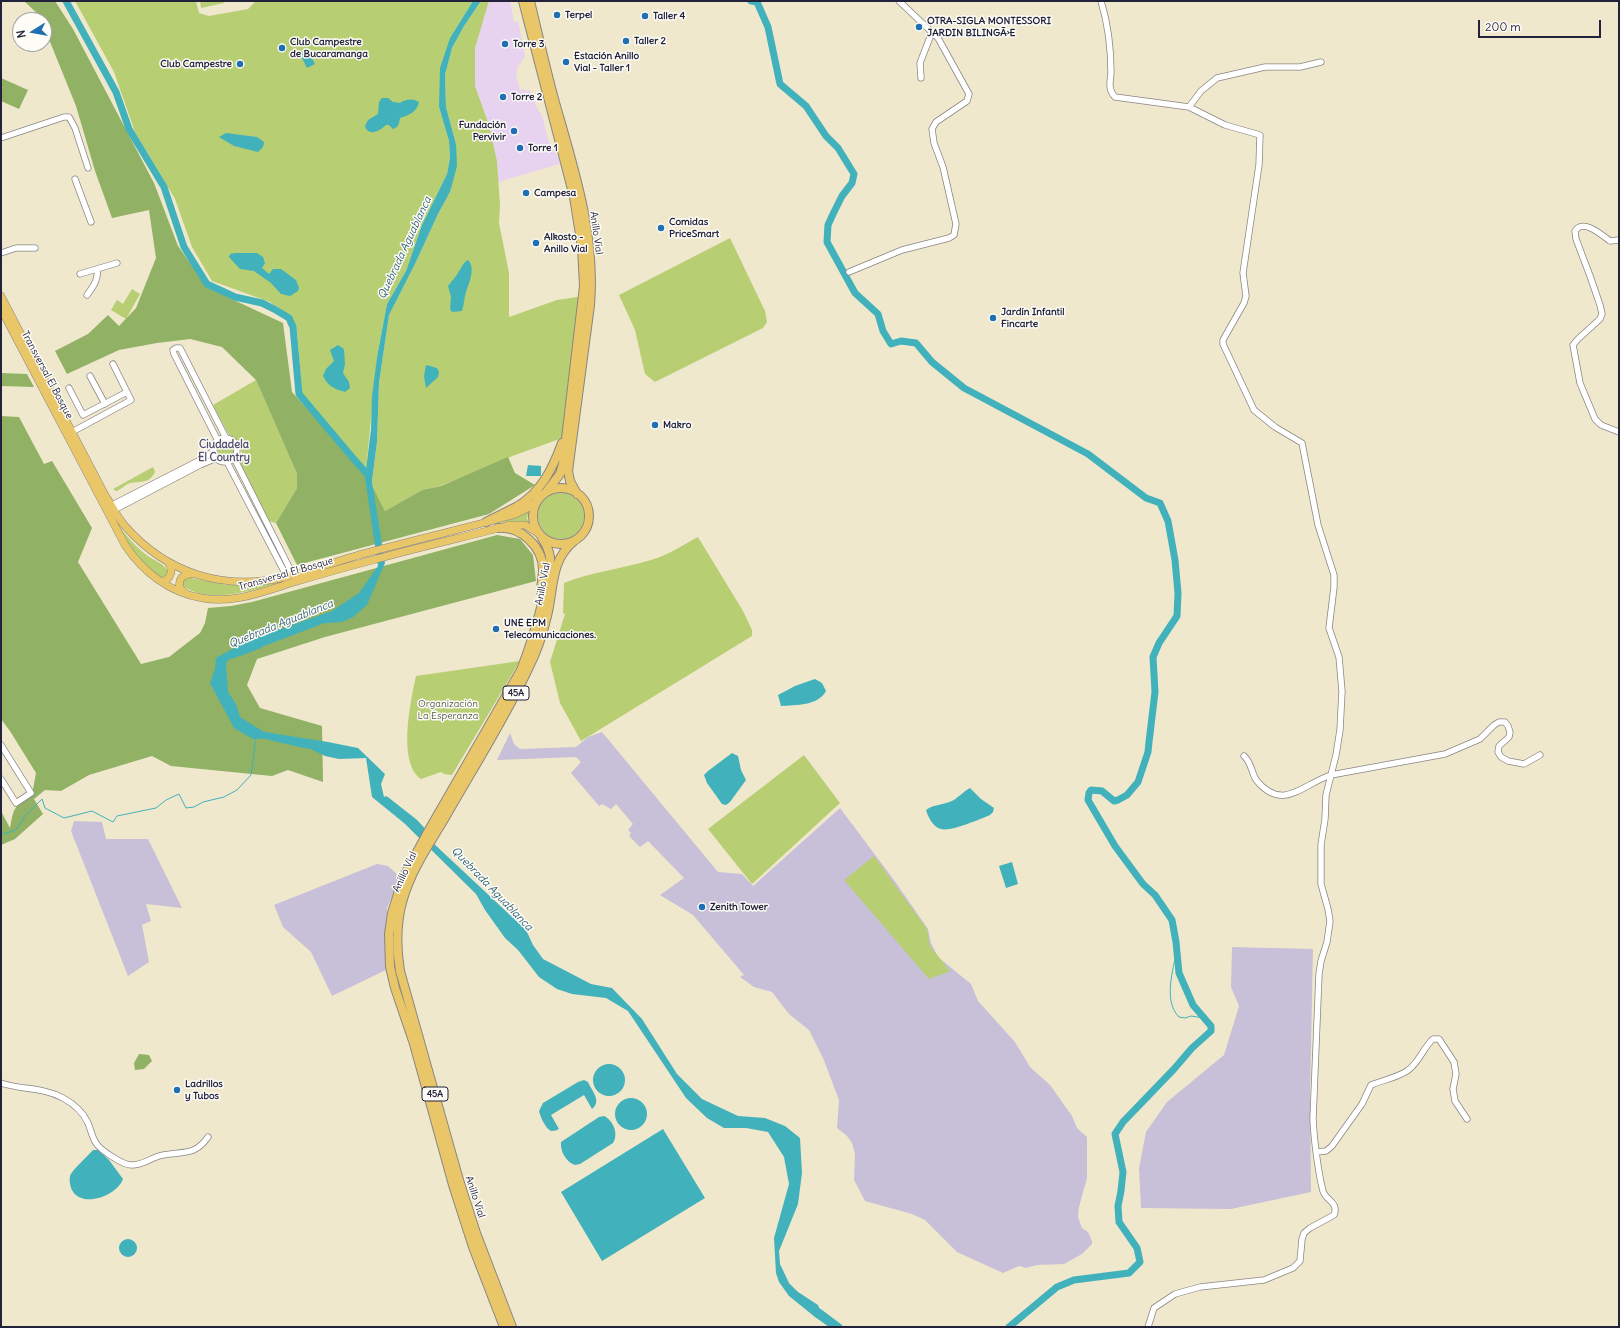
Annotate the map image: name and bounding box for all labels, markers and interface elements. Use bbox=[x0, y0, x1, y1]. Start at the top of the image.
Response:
place label: Terpel bbox=[565, 9, 592, 21]
marker: Terpel bbox=[552, 10, 562, 20]
place label: Taller 4 bbox=[653, 10, 685, 22]
marker: Taller 4 bbox=[640, 11, 650, 21]
north arrow bbox=[12, 12, 52, 52]
scale bar bbox=[1480, 12, 1603, 38]
place label: OTRA-SIGLA MONTESSORI JARDIN BILINGÃ›E bbox=[927, 15, 1051, 38]
text: 200 m bbox=[1485, 19, 1521, 34]
marker: OTRA-SIGLA MONTESSORI JARDIN BILINGÃ›E bbox=[914, 22, 924, 32]
text: N bbox=[14, 29, 29, 39]
place label: Taller 2 bbox=[634, 35, 666, 47]
place label: Club Campestre de Bucaramanga bbox=[290, 36, 368, 60]
marker: Taller 2 bbox=[621, 36, 631, 46]
place label: Torre 3 bbox=[513, 38, 545, 50]
marker: Torre 3 bbox=[500, 39, 510, 49]
marker: Club Campestre de Bucaramanga bbox=[277, 43, 287, 53]
place label: Estación Anillo Vial - Taller 1 bbox=[574, 50, 639, 74]
marker: Estación Anillo Vial - Taller 1 bbox=[561, 57, 571, 67]
place label: Club Campestre bbox=[160, 58, 232, 70]
marker: Club Campestre bbox=[235, 59, 245, 69]
place label: Torre 2 bbox=[511, 91, 542, 103]
marker: Torre 2 bbox=[498, 92, 508, 102]
place label: Fundación Pervivir bbox=[459, 119, 506, 142]
marker: Fundación Pervivir bbox=[509, 126, 519, 136]
place label: Torre 1 bbox=[528, 142, 558, 154]
marker: Torre 1 bbox=[515, 143, 525, 153]
place label: Campesa bbox=[534, 187, 576, 199]
marker: Campesa bbox=[521, 188, 531, 198]
water label: Quebrada Aguablanca bbox=[375, 195, 435, 301]
street label: Anillo Víal bbox=[587, 211, 605, 255]
place label: Comidas PriceSmart bbox=[669, 216, 719, 240]
marker: Comidas PriceSmart bbox=[656, 223, 666, 233]
place label: Alkosto - Anillo Vial bbox=[544, 231, 587, 254]
marker: Alkosto - Anillo Vial bbox=[531, 238, 541, 248]
place label: Jardín Infantil Fincarte bbox=[1001, 306, 1064, 330]
marker: Jardín Infantil Fincarte bbox=[988, 313, 998, 323]
street label: Transversal El Bosque bbox=[19, 329, 75, 421]
place label: Makro bbox=[663, 419, 691, 431]
marker: Makro bbox=[650, 420, 660, 430]
district label: Ciudadela El Country bbox=[198, 438, 250, 464]
street label: Transversal El Bosque bbox=[237, 555, 335, 593]
street label: Anillo Víal bbox=[533, 562, 553, 606]
water label: Quebrada Aguablanca bbox=[227, 597, 335, 651]
place label: UNE EPM Telecomunicaciones. bbox=[504, 617, 596, 640]
marker: UNE EPM Telecomunicaciones. bbox=[491, 624, 501, 634]
road number: 45A bbox=[503, 686, 529, 700]
park label: Organización La Esperanza bbox=[418, 698, 478, 722]
water label: Quebrada Aguablanca bbox=[449, 844, 535, 934]
street label: Anillo Víal bbox=[390, 850, 420, 894]
place label: Zenith Tower bbox=[710, 901, 768, 913]
marker: Zenith Tower bbox=[697, 902, 707, 912]
place label: Ladrillos y Tubos bbox=[185, 1078, 223, 1102]
marker: Ladrillos y Tubos bbox=[172, 1085, 182, 1095]
road number: 45A bbox=[422, 1087, 448, 1101]
street label: Anillo Víal bbox=[463, 1175, 487, 1219]

